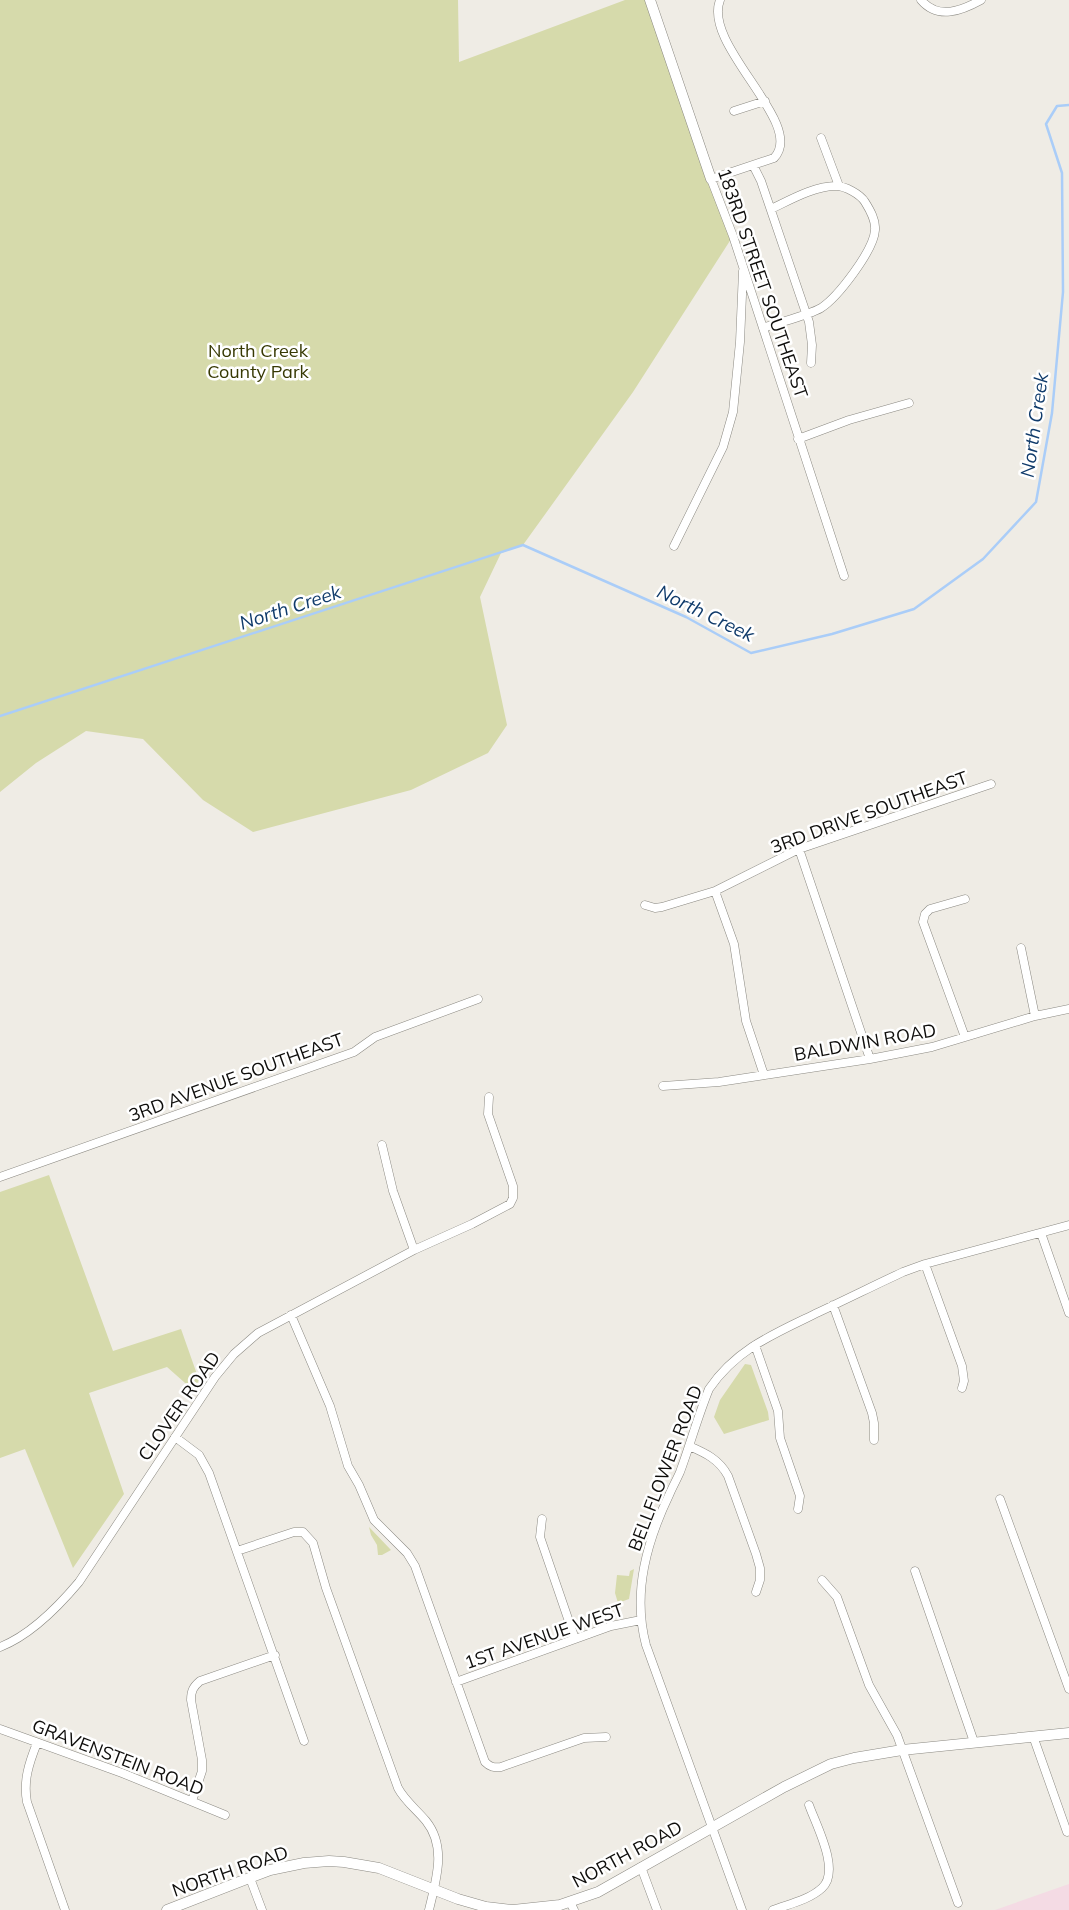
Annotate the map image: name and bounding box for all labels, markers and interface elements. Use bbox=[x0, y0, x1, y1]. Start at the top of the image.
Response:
street label: 183RD STREET SOUTHEAST bbox=[713, 165, 813, 401]
park label: North Creek County Park bbox=[207, 339, 309, 383]
water label: North Creek bbox=[1015, 370, 1053, 479]
water label: North Creek bbox=[236, 579, 345, 635]
water label: North Creek bbox=[653, 579, 760, 647]
street label: 3RD DRIVE SOUTHEAST bbox=[767, 766, 971, 858]
street label: BALDWIN ROAD bbox=[792, 1018, 938, 1066]
street label: 3RD AVENUE SOUTHEAST bbox=[125, 1027, 347, 1127]
street label: CLOVER ROAD bbox=[133, 1347, 225, 1465]
street label: BELLFLOWER ROAD bbox=[623, 1382, 707, 1554]
street label: 1ST AVENUE WEST bbox=[461, 1598, 627, 1674]
street label: GRAVENSTEIN ROAD bbox=[29, 1714, 207, 1800]
street label: NORTH ROAD bbox=[568, 1815, 686, 1893]
street label: NORTH ROAD bbox=[169, 1840, 291, 1902]

